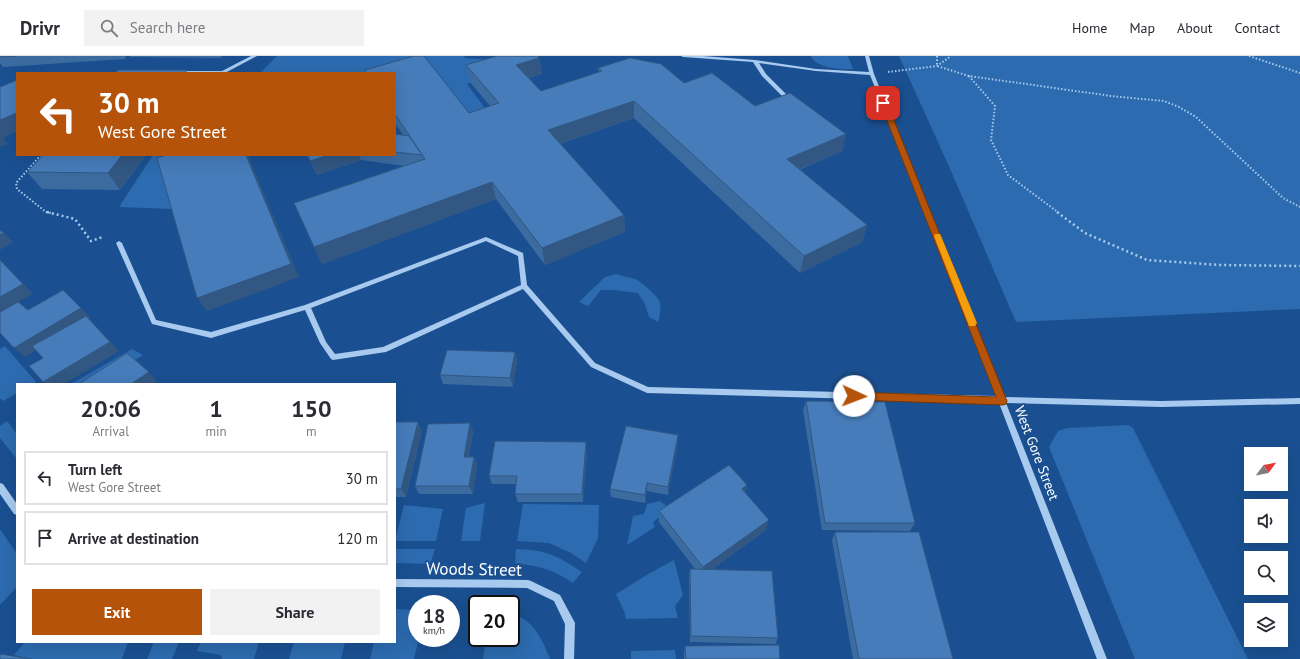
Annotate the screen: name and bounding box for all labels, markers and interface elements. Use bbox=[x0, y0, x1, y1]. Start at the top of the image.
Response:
search box bbox=[84, 10, 364, 46]
text: Drivr bbox=[20, 16, 60, 40]
icon: search bbox=[98, 17, 120, 39]
text: Search here bbox=[130, 18, 205, 37]
text: Home bbox=[1072, 19, 1107, 37]
text: Map bbox=[1129, 19, 1155, 37]
text: About bbox=[1177, 19, 1213, 37]
text: Contact bbox=[1235, 19, 1280, 37]
text: 30 m bbox=[98, 84, 159, 121]
pin bbox=[866, 86, 900, 120]
icon: left bbox=[32, 88, 84, 140]
icon: arrive bbox=[872, 92, 894, 114]
text: West Gore Street bbox=[98, 120, 226, 143]
position arrow bbox=[833, 375, 875, 417]
text: 20:06 bbox=[80, 393, 141, 424]
text: 1 bbox=[209, 393, 223, 424]
text: 150 bbox=[291, 393, 332, 424]
street label: West Gore Street bbox=[1011, 403, 1063, 503]
text: Arrival bbox=[93, 423, 129, 440]
text: min bbox=[205, 423, 227, 440]
text: m bbox=[306, 423, 317, 440]
north arrow bbox=[1244, 447, 1288, 491]
map controls bbox=[1244, 447, 1288, 647]
text: Turn left bbox=[68, 460, 122, 479]
icon: left bbox=[34, 467, 56, 489]
text: 30 m bbox=[345, 469, 378, 488]
text: West Gore Street bbox=[68, 479, 161, 496]
button: sound bbox=[1244, 499, 1288, 543]
icon: arrive bbox=[34, 527, 56, 549]
text: Arrive at destination bbox=[68, 529, 199, 548]
text: 120 m bbox=[337, 529, 378, 548]
button: search bbox=[1244, 551, 1288, 595]
street label: Woods Street bbox=[426, 557, 522, 581]
button: Exit bbox=[32, 589, 202, 635]
button: Share bbox=[210, 589, 380, 635]
speed limit sign: 20 bbox=[468, 595, 520, 647]
text: 18 bbox=[423, 603, 445, 629]
button: layers bbox=[1244, 603, 1288, 647]
text: km/h bbox=[423, 624, 445, 637]

